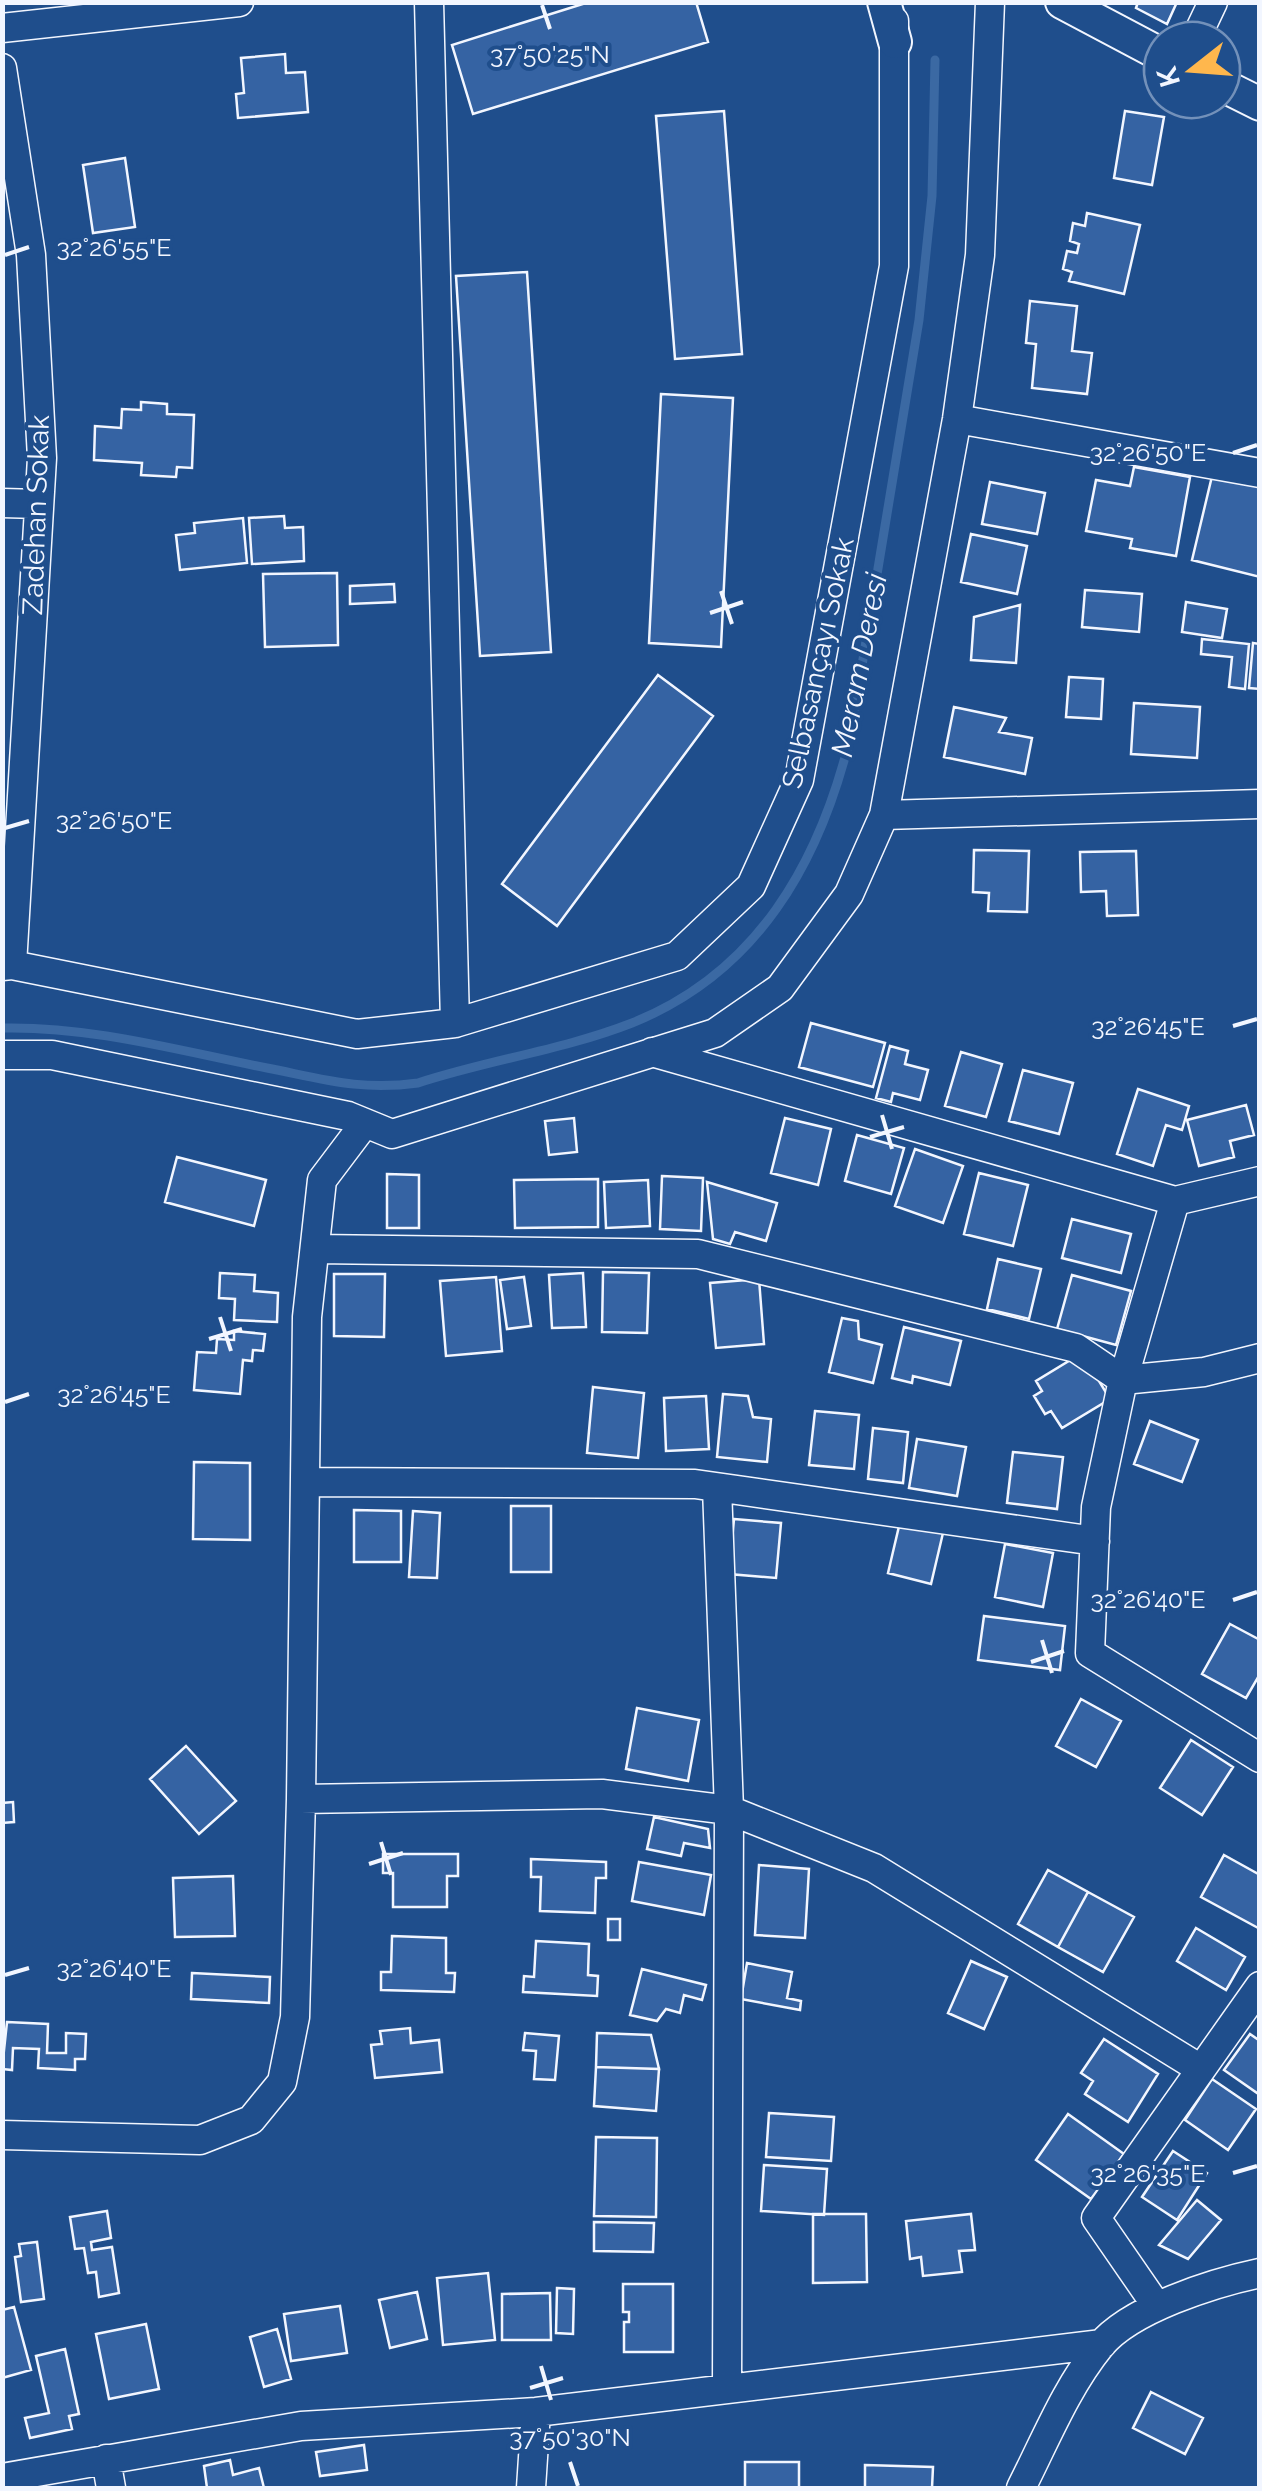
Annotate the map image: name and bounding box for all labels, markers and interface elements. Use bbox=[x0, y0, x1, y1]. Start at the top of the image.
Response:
north arrow bbox=[1142, 20, 1242, 120]
text: 37°50'25"N bbox=[490, 39, 610, 69]
text: K bbox=[1150, 62, 1187, 91]
text: 32°26'55"E bbox=[57, 232, 172, 262]
street label: Zadehan Sokak bbox=[16, 414, 56, 616]
text: 32°26'50"E bbox=[1090, 437, 1206, 467]
street label: Selbasançayı Sokak bbox=[775, 534, 861, 792]
water label: Meram Deresi bbox=[824, 570, 894, 760]
text: 32°26'50"E bbox=[56, 805, 172, 835]
text: 32°26'45"E bbox=[1091, 1011, 1205, 1041]
text: 32°26'45"E bbox=[57, 1379, 171, 1409]
text: 32°26'40"E bbox=[1090, 1584, 1206, 1614]
text: 32°26'40"E bbox=[56, 1953, 172, 1983]
text: 32°26'35"E bbox=[1090, 2158, 1206, 2188]
text: 37°50'30"N bbox=[509, 2422, 631, 2452]

